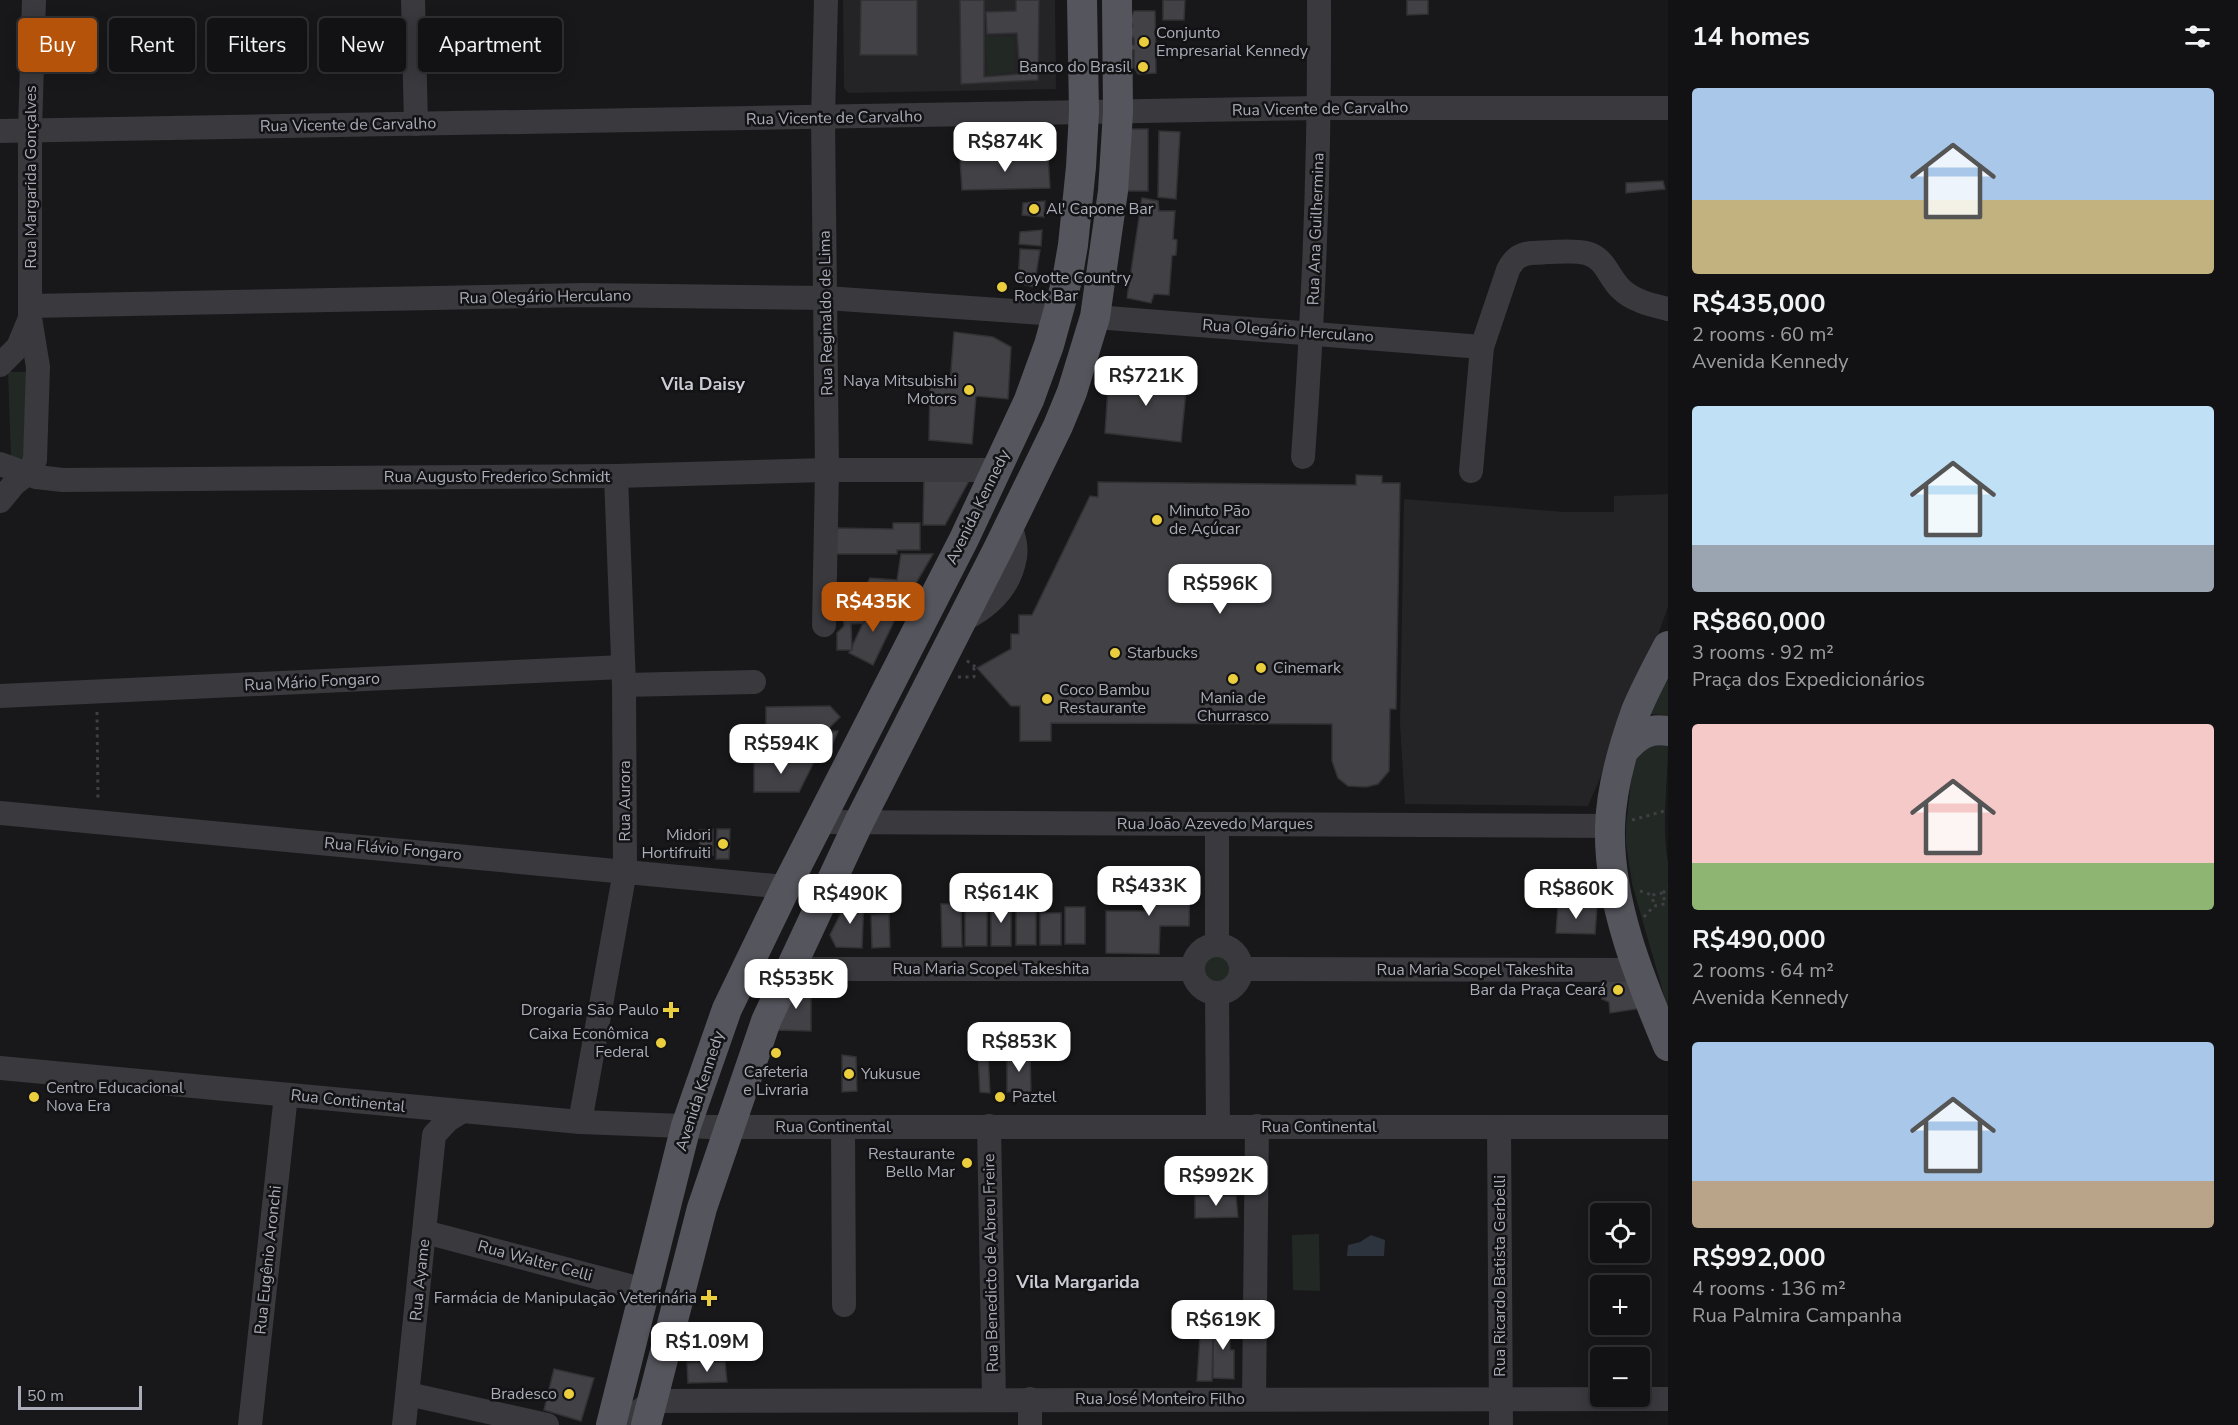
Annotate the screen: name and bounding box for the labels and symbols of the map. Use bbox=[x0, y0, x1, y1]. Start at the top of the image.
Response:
place label: Conjunto Empresarial Kennedy bbox=[1156, 22, 1309, 62]
marker: Conjunto Empresarial Kennedy bbox=[1137, 35, 1151, 49]
place label: Banco do Brasil bbox=[1019, 56, 1131, 78]
marker: Banco do Brasil bbox=[1136, 60, 1150, 74]
street label: Rua Margarida Gonçalves bbox=[20, 85, 42, 269]
street label: Rua Vicente de Carvalho bbox=[1232, 96, 1408, 122]
street label: Rua Vicente de Carvalho bbox=[746, 105, 922, 131]
street label: Rua Vicente de Carvalho bbox=[260, 112, 436, 138]
pin: R$874K bbox=[956, 122, 1054, 173]
street label: Rua Ana Guilhermina bbox=[1302, 152, 1330, 306]
place label: Al' Capone Bar bbox=[1046, 198, 1154, 220]
marker: Al' Capone Bar bbox=[1027, 202, 1041, 216]
street label: Rua Reginaldo de Lima bbox=[814, 230, 838, 396]
place label: Coyotte Country Rock Bar bbox=[1014, 267, 1131, 307]
marker: Coyotte Country Rock Bar bbox=[995, 280, 1009, 294]
street label: Rua Olegário Herculano bbox=[459, 284, 631, 309]
street label: Rua Olegário Herculano bbox=[1201, 314, 1375, 348]
pin: R$721K bbox=[1097, 356, 1195, 407]
place label: Naya Mitsubishi Motors bbox=[843, 370, 957, 410]
district label: Vila Daisy bbox=[660, 372, 746, 396]
marker: Naya Mitsubishi Motors bbox=[962, 383, 976, 397]
street label: Avenida Kennedy bbox=[941, 445, 1016, 568]
street label: Rua Augusto Frederico Schmidt bbox=[384, 466, 611, 488]
place label: Minuto Pão de Açúcar bbox=[1169, 500, 1250, 540]
marker: Minuto Pão de Açúcar bbox=[1150, 513, 1164, 527]
pin: R$596K bbox=[1171, 564, 1269, 615]
pin: R$435K bbox=[824, 582, 922, 633]
place label: Starbucks bbox=[1127, 642, 1198, 664]
marker: Starbucks bbox=[1108, 646, 1122, 660]
place label: Cinemark bbox=[1273, 657, 1342, 679]
marker: Cinemark bbox=[1254, 661, 1268, 675]
street label: Rua Mário Fongaro bbox=[244, 667, 380, 697]
marker: Mania de Churrasco bbox=[1226, 672, 1240, 686]
place label: Coco Bambu Restaurante bbox=[1059, 679, 1150, 719]
place label: Mania de Churrasco bbox=[1197, 687, 1269, 727]
marker: Coco Bambu Restaurante bbox=[1040, 692, 1054, 706]
pin: R$594K bbox=[732, 724, 830, 775]
street label: Rua Aurora bbox=[614, 760, 636, 842]
street label: Rua João Azevedo Marques bbox=[1117, 813, 1313, 835]
place label: Midori Hortifruiti bbox=[641, 824, 711, 864]
street label: Rua Flávio Fongaro bbox=[323, 832, 463, 866]
marker: Midori Hortifruiti bbox=[716, 837, 730, 851]
pin: R$433K bbox=[1100, 866, 1198, 917]
pin: R$860K bbox=[1527, 869, 1625, 920]
pin: R$614K bbox=[952, 873, 1050, 924]
pin: R$490K bbox=[801, 874, 899, 925]
street label: Rua Maria Scopel Takeshita bbox=[893, 958, 1089, 980]
pin: R$535K bbox=[747, 959, 845, 1010]
street label: Rua Maria Scopel Takeshita bbox=[1377, 959, 1573, 981]
place label: Bar da Praça Ceará bbox=[1470, 979, 1606, 1001]
marker: Bar da Praça Ceará bbox=[1611, 983, 1625, 997]
place label: Drogaria São Paulo bbox=[521, 999, 659, 1021]
marker: Drogaria São Paulo bbox=[664, 1003, 678, 1017]
pin: R$853K bbox=[970, 1022, 1068, 1073]
place label: Caixa Econômica Federal bbox=[529, 1023, 649, 1063]
street label: Avenida Kennedy bbox=[670, 1027, 730, 1154]
marker: Caixa Econômica Federal bbox=[654, 1036, 668, 1050]
marker: Cafeteria e Livraria bbox=[769, 1046, 783, 1060]
place label: Cafeteria e Livraria bbox=[743, 1061, 809, 1101]
place label: Yukusue bbox=[860, 1063, 921, 1085]
marker: Yukusue bbox=[842, 1067, 856, 1081]
place label: Centro Educacional Nova Era bbox=[46, 1077, 184, 1117]
street label: Rua Continental bbox=[290, 1084, 407, 1118]
place label: Paztel bbox=[1012, 1086, 1057, 1108]
marker: Centro Educacional Nova Era bbox=[27, 1090, 41, 1104]
marker: Paztel bbox=[993, 1090, 1007, 1104]
street label: Rua Continental bbox=[775, 1116, 891, 1138]
street label: Rua Continental bbox=[1261, 1116, 1377, 1138]
place label: Restaurante Bello Mar bbox=[868, 1143, 955, 1183]
street label: Rua Benedicto de Abreu Freire bbox=[978, 1153, 1004, 1373]
marker: Restaurante Bello Mar bbox=[960, 1156, 974, 1170]
pin: R$992K bbox=[1167, 1156, 1265, 1207]
street label: Rua Ricardo Batista Gerbelli bbox=[1489, 1175, 1511, 1377]
street label: Rua Eugênio Aronchi bbox=[249, 1184, 287, 1336]
street label: Rua Walter Celli bbox=[475, 1235, 595, 1287]
street label: Rua Ayame bbox=[405, 1238, 435, 1322]
district label: Vila Margarida bbox=[1015, 1270, 1140, 1294]
place label: Farmácia de Manipulação Veterinária bbox=[434, 1287, 697, 1309]
marker: Farmácia de Manipulação Veterinária bbox=[702, 1291, 716, 1305]
pin: R$619K bbox=[1174, 1300, 1272, 1351]
pin: R$1.09M bbox=[652, 1322, 762, 1373]
scale bar bbox=[18, 1383, 142, 1410]
place label: Bradesco bbox=[490, 1383, 557, 1405]
marker: Bradesco bbox=[562, 1387, 576, 1401]
street label: Rua José Monteiro Filho bbox=[1075, 1388, 1245, 1410]

